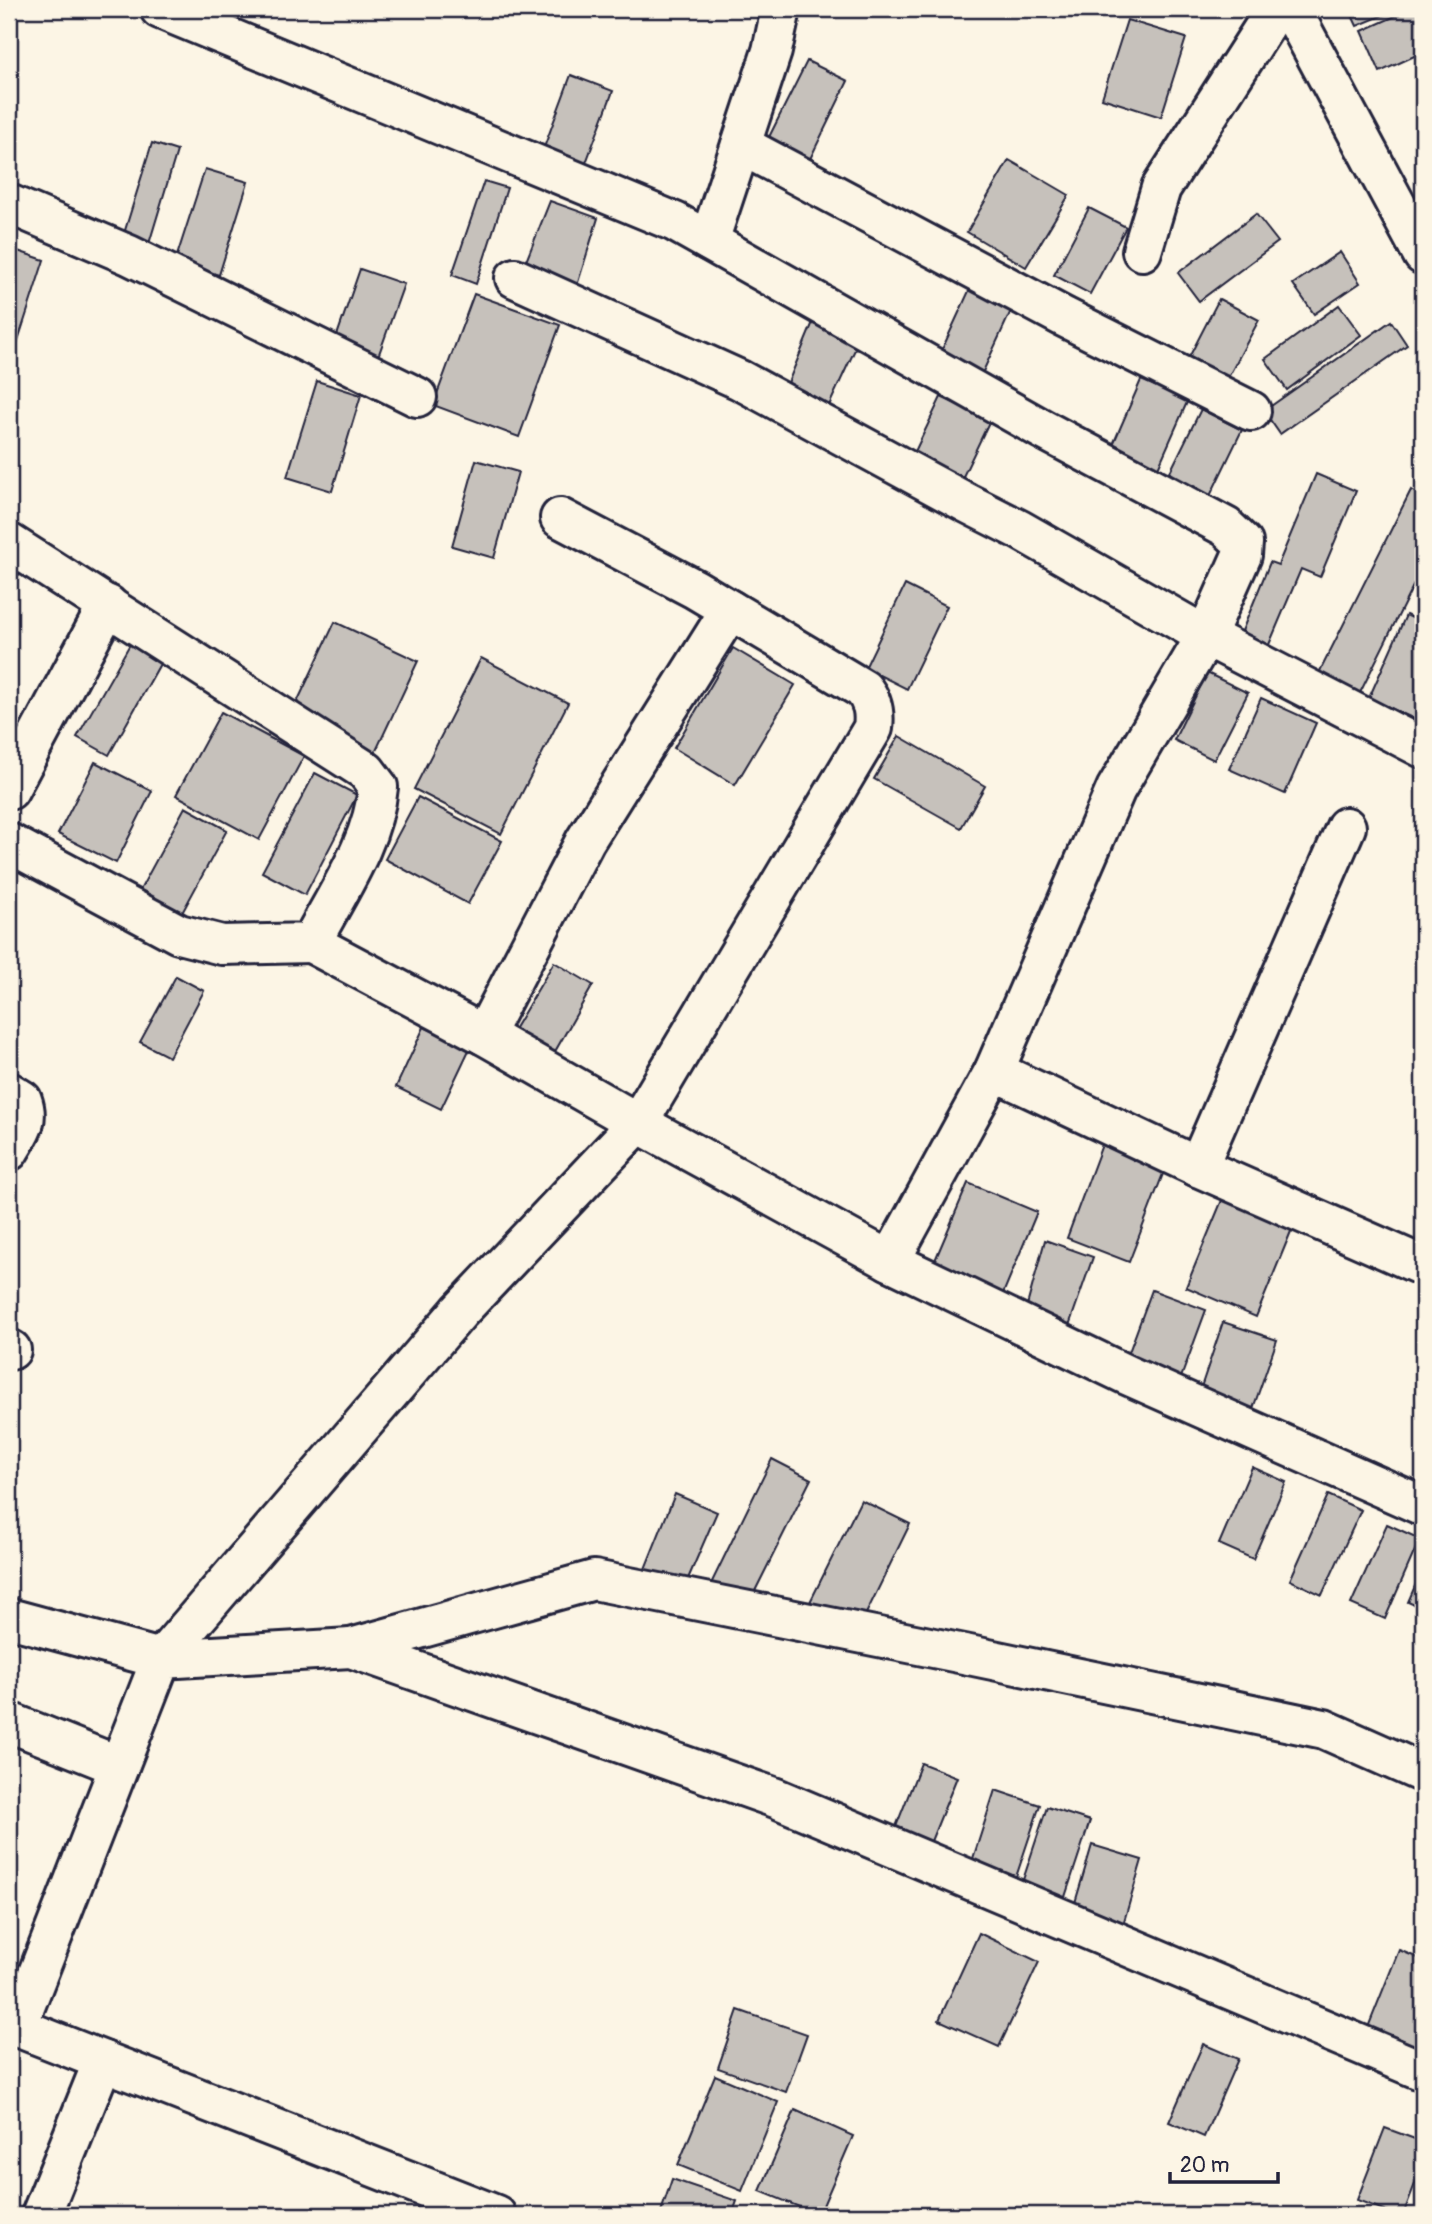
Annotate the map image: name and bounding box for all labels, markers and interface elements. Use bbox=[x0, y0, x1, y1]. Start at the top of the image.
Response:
scale bar bbox=[1170, 2140, 1278, 2184]
text: 20 m bbox=[1180, 2152, 1229, 2179]

